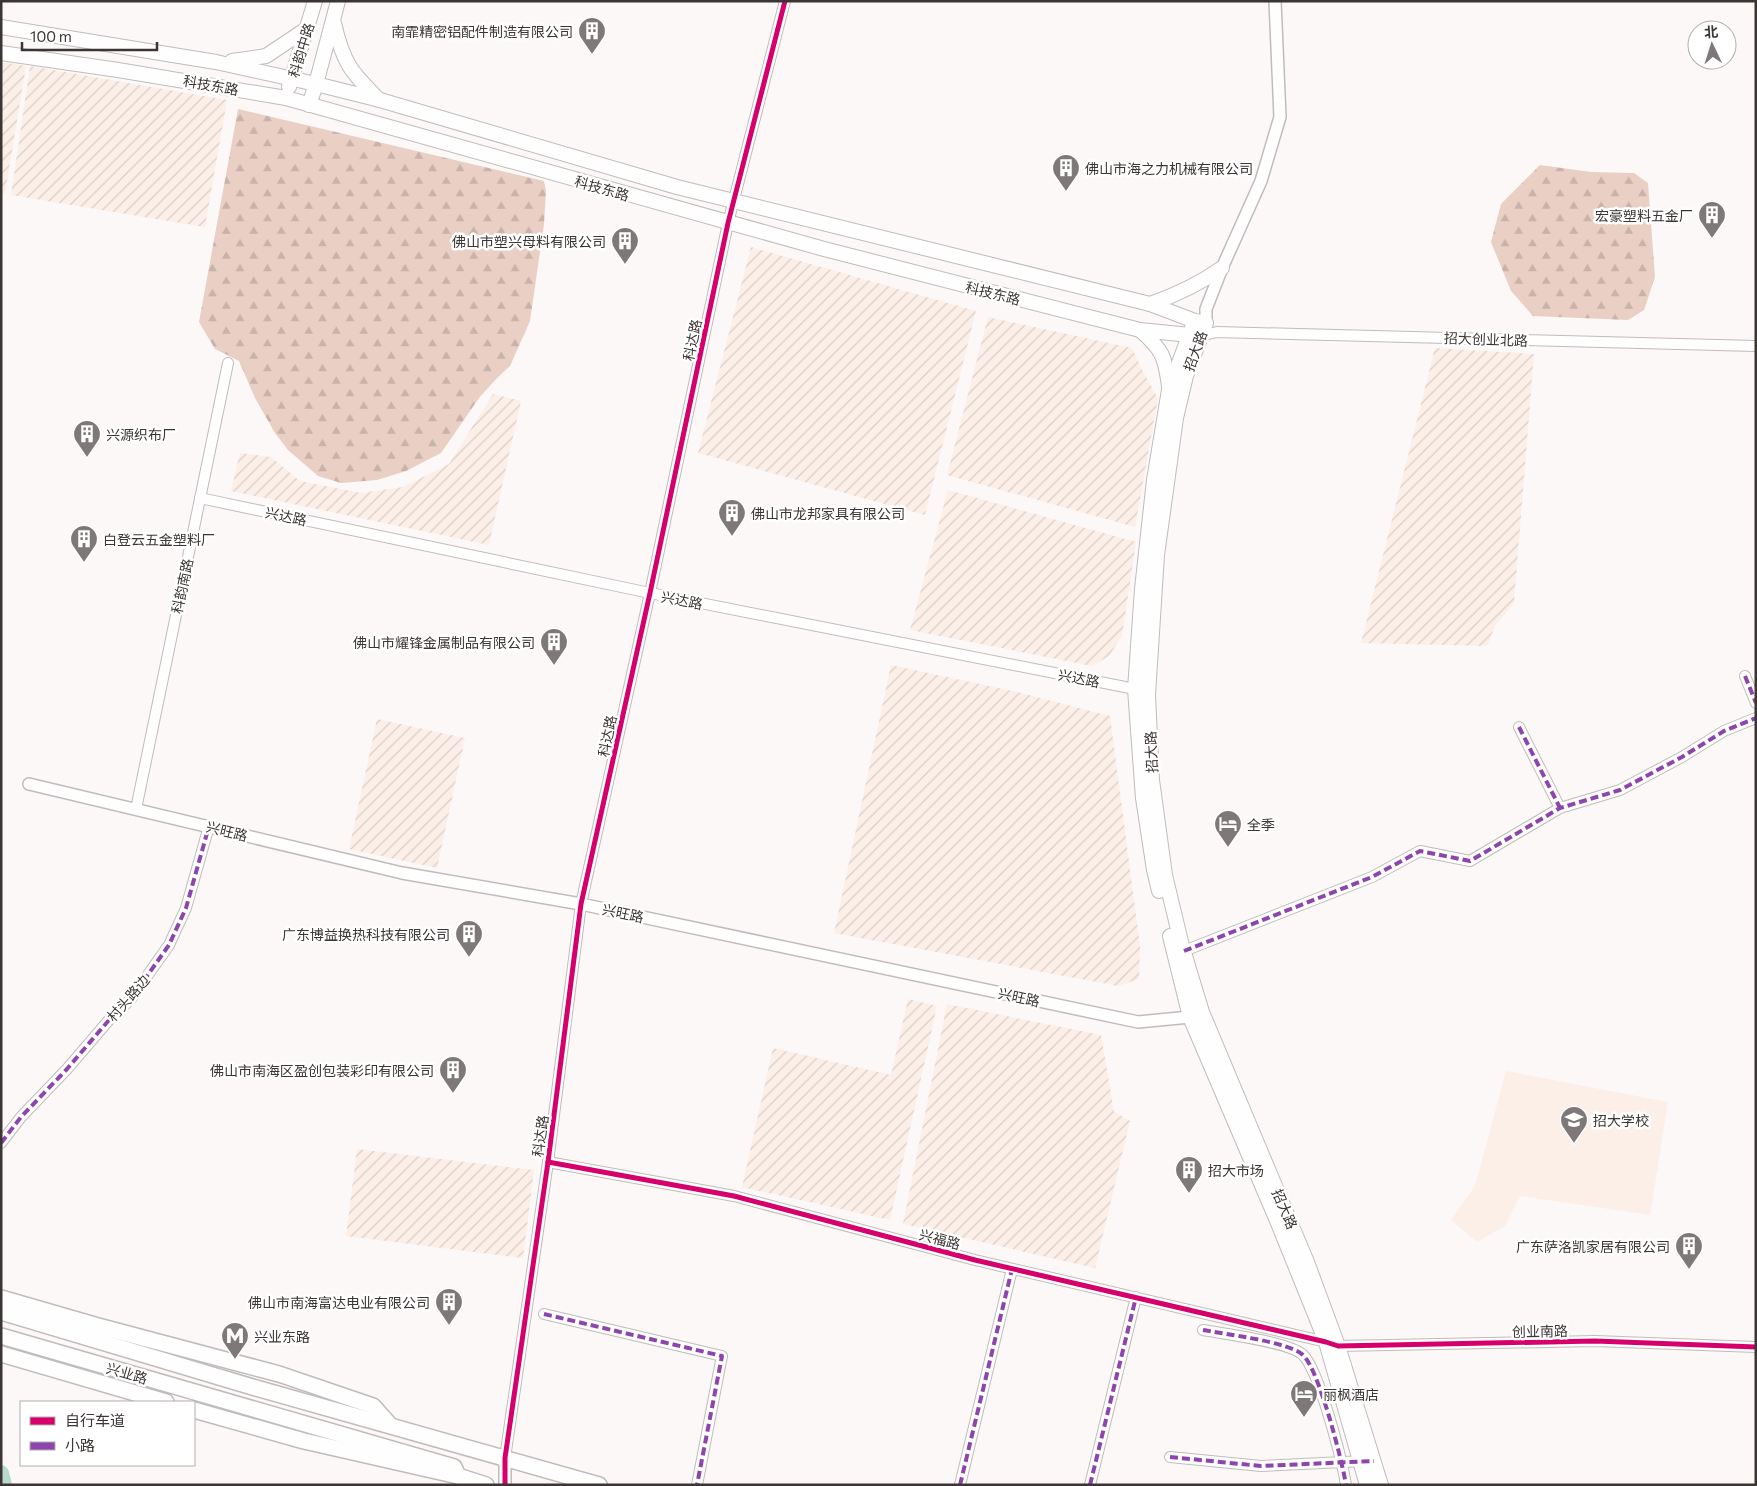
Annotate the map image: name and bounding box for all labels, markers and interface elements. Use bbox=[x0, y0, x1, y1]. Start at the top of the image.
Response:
building icon: 南霏精密铝配件制造有限公司 bbox=[577, 16, 607, 55]
scale bar bbox=[22, 20, 158, 52]
north arrow bbox=[1687, 20, 1737, 70]
street label: 科韵中路 bbox=[285, 21, 317, 79]
place label: 南霏精密铝配件制造有限公司 bbox=[391, 23, 573, 40]
text: 北 bbox=[1703, 23, 1719, 41]
text: 100 m bbox=[30, 27, 72, 45]
street label: 科技东路 bbox=[182, 72, 240, 98]
building icon: 佛山市海之力机械有限公司 bbox=[1051, 153, 1081, 192]
place label: 佛山市海之力机械有限公司 bbox=[1085, 160, 1253, 177]
street label: 科技东路 bbox=[573, 172, 631, 204]
building icon: 宏豪塑料五金厂 bbox=[1697, 200, 1727, 239]
place label: 宏豪塑料五金厂 bbox=[1595, 207, 1693, 224]
building icon: 佛山市塑兴母料有限公司 bbox=[610, 226, 640, 265]
place label: 佛山市塑兴母料有限公司 bbox=[452, 233, 606, 250]
street label: 科技东路 bbox=[964, 278, 1022, 308]
street label: 科达路 bbox=[679, 318, 705, 362]
street label: 招大路 bbox=[1180, 328, 1210, 374]
street label: 招大创业北路 bbox=[1444, 329, 1528, 349]
building icon: 兴源织布厂 bbox=[72, 419, 102, 458]
place label: 兴源织布厂 bbox=[106, 426, 176, 443]
building icon: 佛山市龙邦家具有限公司 bbox=[717, 498, 747, 537]
street label: 兴达路 bbox=[264, 503, 308, 529]
place label: 佛山市龙邦家具有限公司 bbox=[751, 505, 905, 522]
building icon: 白登云五金塑料厂 bbox=[69, 524, 99, 563]
place label: 白登云五金塑料厂 bbox=[103, 531, 215, 548]
street label: 科韵南路 bbox=[168, 557, 196, 615]
street label: 兴达路 bbox=[660, 588, 704, 612]
building icon: 佛山市耀锋金属制品有限公司 bbox=[539, 627, 569, 666]
place label: 佛山市耀锋金属制品有限公司 bbox=[353, 634, 535, 651]
street label: 兴达路 bbox=[1057, 666, 1101, 690]
street label: 科达路 bbox=[594, 714, 620, 758]
street label: 招大路 bbox=[1141, 731, 1161, 773]
hotel icon: 全季 bbox=[1213, 809, 1243, 848]
place label: 全季 bbox=[1247, 816, 1275, 833]
street label: 兴旺路 bbox=[205, 818, 249, 844]
street label: 兴旺路 bbox=[601, 900, 645, 926]
building icon: 广东博益换热科技有限公司 bbox=[454, 919, 484, 958]
place label: 广东博益换热科技有限公司 bbox=[282, 926, 450, 943]
street label: 村头路边 bbox=[103, 971, 153, 1025]
street label: 兴旺路 bbox=[997, 984, 1041, 1010]
building icon: 佛山市南海区盈创包装彩印有限公司 bbox=[438, 1055, 468, 1094]
place label: 佛山市南海区盈创包装彩印有限公司 bbox=[210, 1062, 434, 1079]
school or university icon: 招大学校 bbox=[1559, 1105, 1589, 1144]
place label: 招大学校 bbox=[1593, 1112, 1649, 1129]
street label: 科达路 bbox=[529, 1114, 551, 1158]
building icon: 招大市场 bbox=[1174, 1155, 1204, 1194]
place label: 招大市场 bbox=[1208, 1162, 1264, 1179]
street label: 招大路 bbox=[1269, 1186, 1301, 1232]
street label: 兴福路 bbox=[918, 1225, 962, 1253]
building icon: 广东萨洛凯家居有限公司 bbox=[1674, 1231, 1704, 1270]
place label: 广东萨洛凯家居有限公司 bbox=[1516, 1238, 1670, 1255]
building icon: 佛山市南海富达电业有限公司 bbox=[434, 1287, 464, 1326]
place label: 佛山市南海富达电业有限公司 bbox=[248, 1294, 430, 1311]
metro station icon: 兴业东路 bbox=[220, 1321, 250, 1360]
street label: 创业南路 bbox=[1512, 1322, 1568, 1340]
place label: 兴业东路 bbox=[254, 1328, 310, 1345]
street label: 兴业路 bbox=[104, 1359, 150, 1387]
hotel icon: 丽枫酒店 bbox=[1289, 1379, 1319, 1418]
place label: 丽枫酒店 bbox=[1323, 1386, 1379, 1403]
legend bbox=[20, 1401, 195, 1466]
text: 自行车道 bbox=[65, 1411, 125, 1429]
text: 小路 bbox=[65, 1436, 95, 1454]

